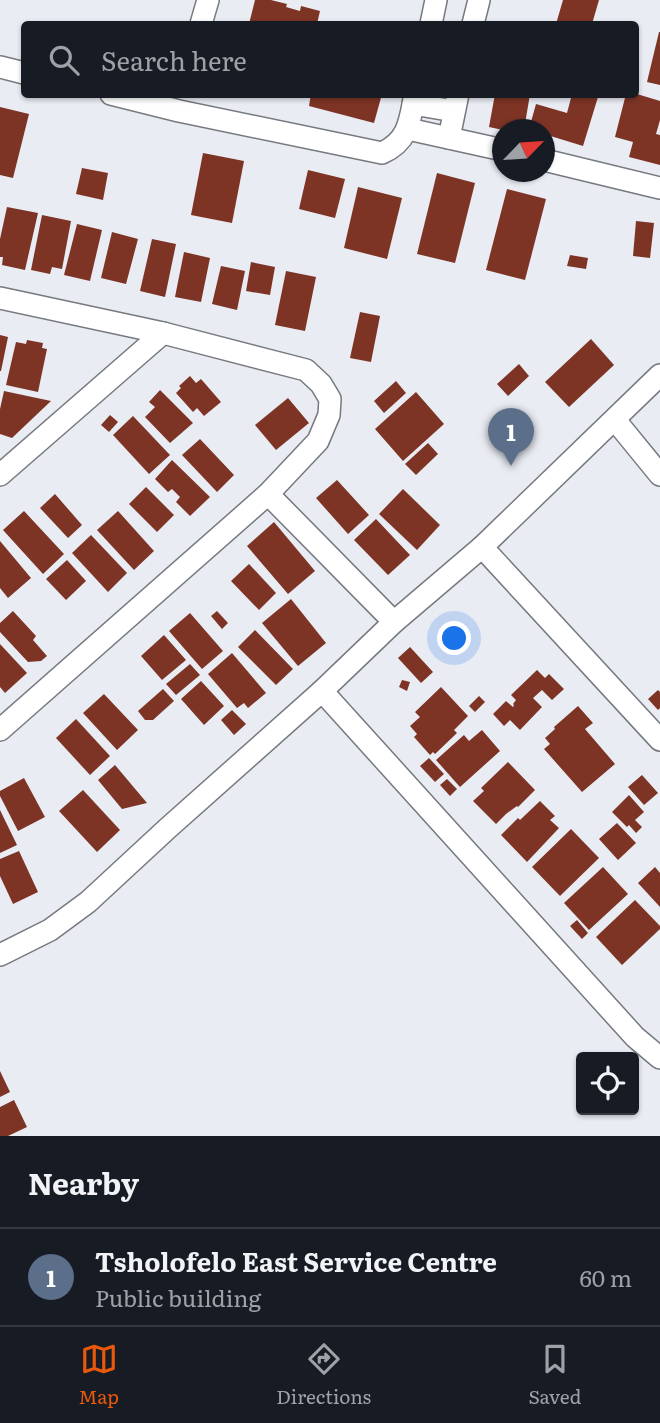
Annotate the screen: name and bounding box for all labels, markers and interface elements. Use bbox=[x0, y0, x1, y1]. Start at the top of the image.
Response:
search box bbox=[21, 21, 639, 98]
text: Search here bbox=[101, 40, 247, 79]
icon: search bbox=[45, 41, 83, 79]
north arrow bbox=[492, 119, 555, 182]
pin: 1 bbox=[488, 408, 534, 466]
your location bbox=[437, 621, 471, 655]
map controls bbox=[576, 1052, 639, 1115]
button: locate bbox=[576, 1052, 639, 1115]
text: Nearby bbox=[28, 1160, 139, 1204]
text: Tsholofelo East Service Centre bbox=[95, 1241, 497, 1280]
text: 1 bbox=[46, 1260, 56, 1294]
text: 60 m bbox=[579, 1260, 632, 1294]
text: Public building bbox=[95, 1280, 261, 1314]
tab: Map bbox=[79, 1340, 119, 1410]
tab: Directions bbox=[276, 1340, 371, 1410]
tab: Saved bbox=[528, 1340, 581, 1410]

